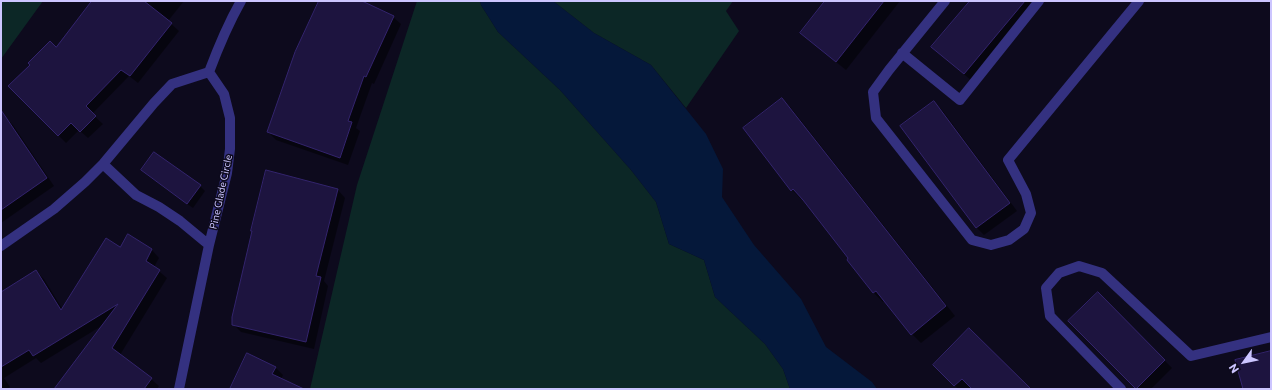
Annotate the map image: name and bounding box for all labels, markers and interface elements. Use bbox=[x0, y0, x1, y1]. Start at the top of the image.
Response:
street label: Pine Glade Circle bbox=[207, 154, 235, 230]
north arrow bbox=[1224, 342, 1264, 382]
text: N bbox=[1226, 362, 1241, 376]

